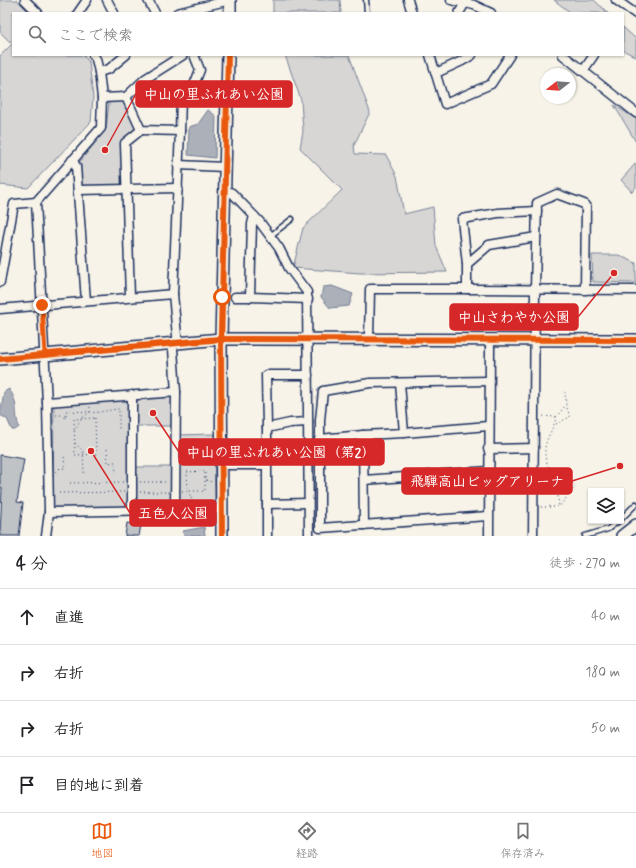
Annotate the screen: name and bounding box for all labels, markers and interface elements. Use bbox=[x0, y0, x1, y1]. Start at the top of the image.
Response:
search box bbox=[12, 12, 624, 56]
icon: search bbox=[26, 23, 48, 45]
text: ここで検索 bbox=[58, 26, 133, 46]
north arrow bbox=[540, 68, 576, 104]
callout: 中山の里ふれあい公園 bbox=[136, 81, 292, 107]
text: 中山の里ふれあい公園 bbox=[144, 86, 284, 104]
route start bbox=[213, 288, 231, 306]
route end bbox=[33, 296, 51, 314]
callout: 中山さわやか公園 bbox=[450, 304, 578, 330]
text: 中山さわやか公園 bbox=[458, 309, 570, 327]
callout: 中山の里ふれあい公園（第2） bbox=[179, 439, 384, 465]
text: 中山の里ふれあい公園（第2） bbox=[187, 444, 375, 462]
callout: 飛騨高山ビッグアリーナ bbox=[402, 468, 572, 494]
text: 飛騨高山ビッグアリーナ bbox=[410, 473, 564, 491]
map controls bbox=[588, 488, 624, 524]
button: layers bbox=[588, 488, 624, 524]
callout: 五色人公園 bbox=[130, 500, 216, 526]
text: 五色人公園 bbox=[138, 505, 208, 523]
text: 4 分 bbox=[16, 553, 47, 575]
text: 徒歩 · 270 m bbox=[549, 555, 620, 572]
icon: ahead bbox=[16, 606, 38, 628]
text: 直進 bbox=[54, 608, 84, 628]
text: 40 m bbox=[591, 608, 620, 625]
icon: right bbox=[16, 662, 38, 684]
text: 右折 bbox=[54, 664, 84, 684]
text: 180 m bbox=[585, 664, 620, 681]
icon: right bbox=[16, 718, 38, 740]
text: 右折 bbox=[54, 720, 84, 740]
text: 50 m bbox=[591, 720, 620, 737]
icon: arrive bbox=[16, 774, 38, 796]
text: 目的地に到着 bbox=[54, 776, 144, 796]
tab: 地図 bbox=[91, 820, 113, 861]
tab: 経路 bbox=[296, 820, 318, 861]
tab: 保存済み bbox=[501, 820, 545, 861]

